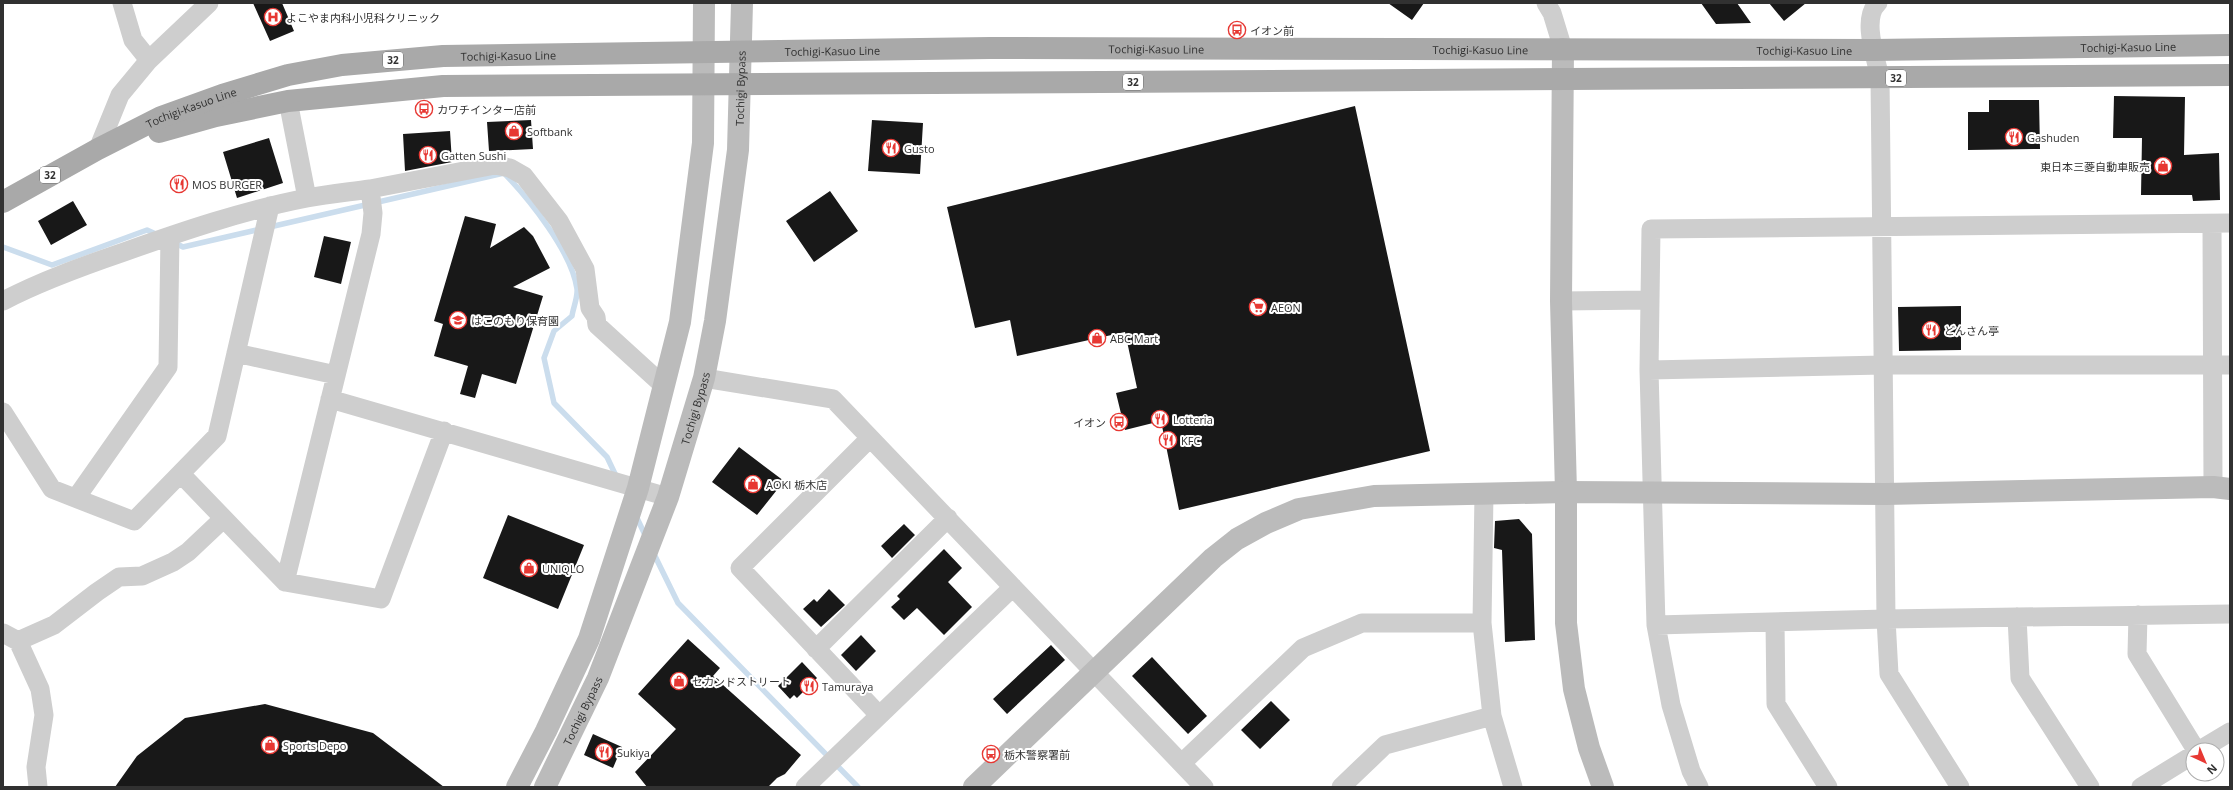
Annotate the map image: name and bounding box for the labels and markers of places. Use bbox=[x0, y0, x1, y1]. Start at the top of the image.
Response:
hospital icon: よこやま内科小児科クリニック bbox=[263, 7, 283, 27]
place label: よこやま内科小児科クリニック bbox=[286, 10, 440, 25]
bus stop icon: イオン前 bbox=[1227, 20, 1247, 40]
place label: イオン前 bbox=[1250, 23, 1294, 38]
bus stop icon: カワチインター店前 bbox=[414, 99, 434, 119]
place label: カワチインター店前 bbox=[437, 102, 536, 117]
shop icon: Softbank bbox=[504, 121, 524, 141]
place label: Softbank bbox=[527, 124, 573, 139]
restaurant icon: Gashuden bbox=[2004, 127, 2024, 147]
place label: Gashuden bbox=[2027, 130, 2080, 145]
restaurant icon: Gusto bbox=[881, 138, 901, 158]
place label: Gusto bbox=[904, 141, 935, 156]
restaurant icon: Gatten Sushi bbox=[418, 145, 438, 165]
place label: Gatten Sushi bbox=[441, 148, 506, 163]
shop icon: 東日本三菱自動車販売 bbox=[2153, 156, 2173, 176]
place label: 東日本三菱自動車販売 bbox=[2040, 159, 2150, 174]
restaurant icon: MOS BURGER bbox=[169, 174, 189, 194]
place label: MOS BURGER bbox=[192, 177, 262, 192]
supermarket icon: AEON bbox=[1248, 297, 1268, 317]
place label: AEON bbox=[1271, 300, 1301, 315]
school or university icon: はこのもり保育園 bbox=[448, 310, 468, 330]
place label: はこのもり保育園 bbox=[471, 313, 559, 328]
restaurant icon: どんさん亭 bbox=[1921, 320, 1941, 340]
place label: どんさん亭 bbox=[1944, 323, 1999, 338]
shop icon: ABC Mart bbox=[1087, 328, 1107, 348]
place label: ABC Mart bbox=[1110, 331, 1158, 346]
restaurant icon: Lotteria bbox=[1150, 409, 1170, 429]
bus stop icon: イオン bbox=[1109, 412, 1129, 432]
place label: Lotteria bbox=[1173, 412, 1213, 427]
place label: イオン bbox=[1073, 415, 1106, 430]
restaurant icon: KFC bbox=[1158, 430, 1178, 450]
place label: KFC bbox=[1181, 433, 1200, 448]
shop icon: AOKI 栃木店 bbox=[743, 474, 763, 494]
place label: AOKI 栃木店 bbox=[766, 477, 827, 492]
shop icon: UNIQLO bbox=[519, 558, 539, 578]
place label: UNIQLO bbox=[542, 561, 584, 576]
shop icon: セカンドストリート bbox=[669, 671, 689, 691]
place label: セカンドストリート bbox=[692, 674, 791, 689]
restaurant icon: Tamuraya bbox=[799, 676, 819, 696]
place label: Tamuraya bbox=[822, 679, 873, 694]
shop icon: Sports Depo bbox=[260, 735, 280, 755]
place label: Sports Depo bbox=[283, 738, 347, 753]
restaurant icon: Sukiya bbox=[594, 742, 614, 762]
bus stop icon: 栃木警察署前 bbox=[981, 744, 1001, 764]
place label: Sukiya bbox=[617, 745, 650, 760]
place label: 栃木警察署前 bbox=[1004, 747, 1070, 762]

